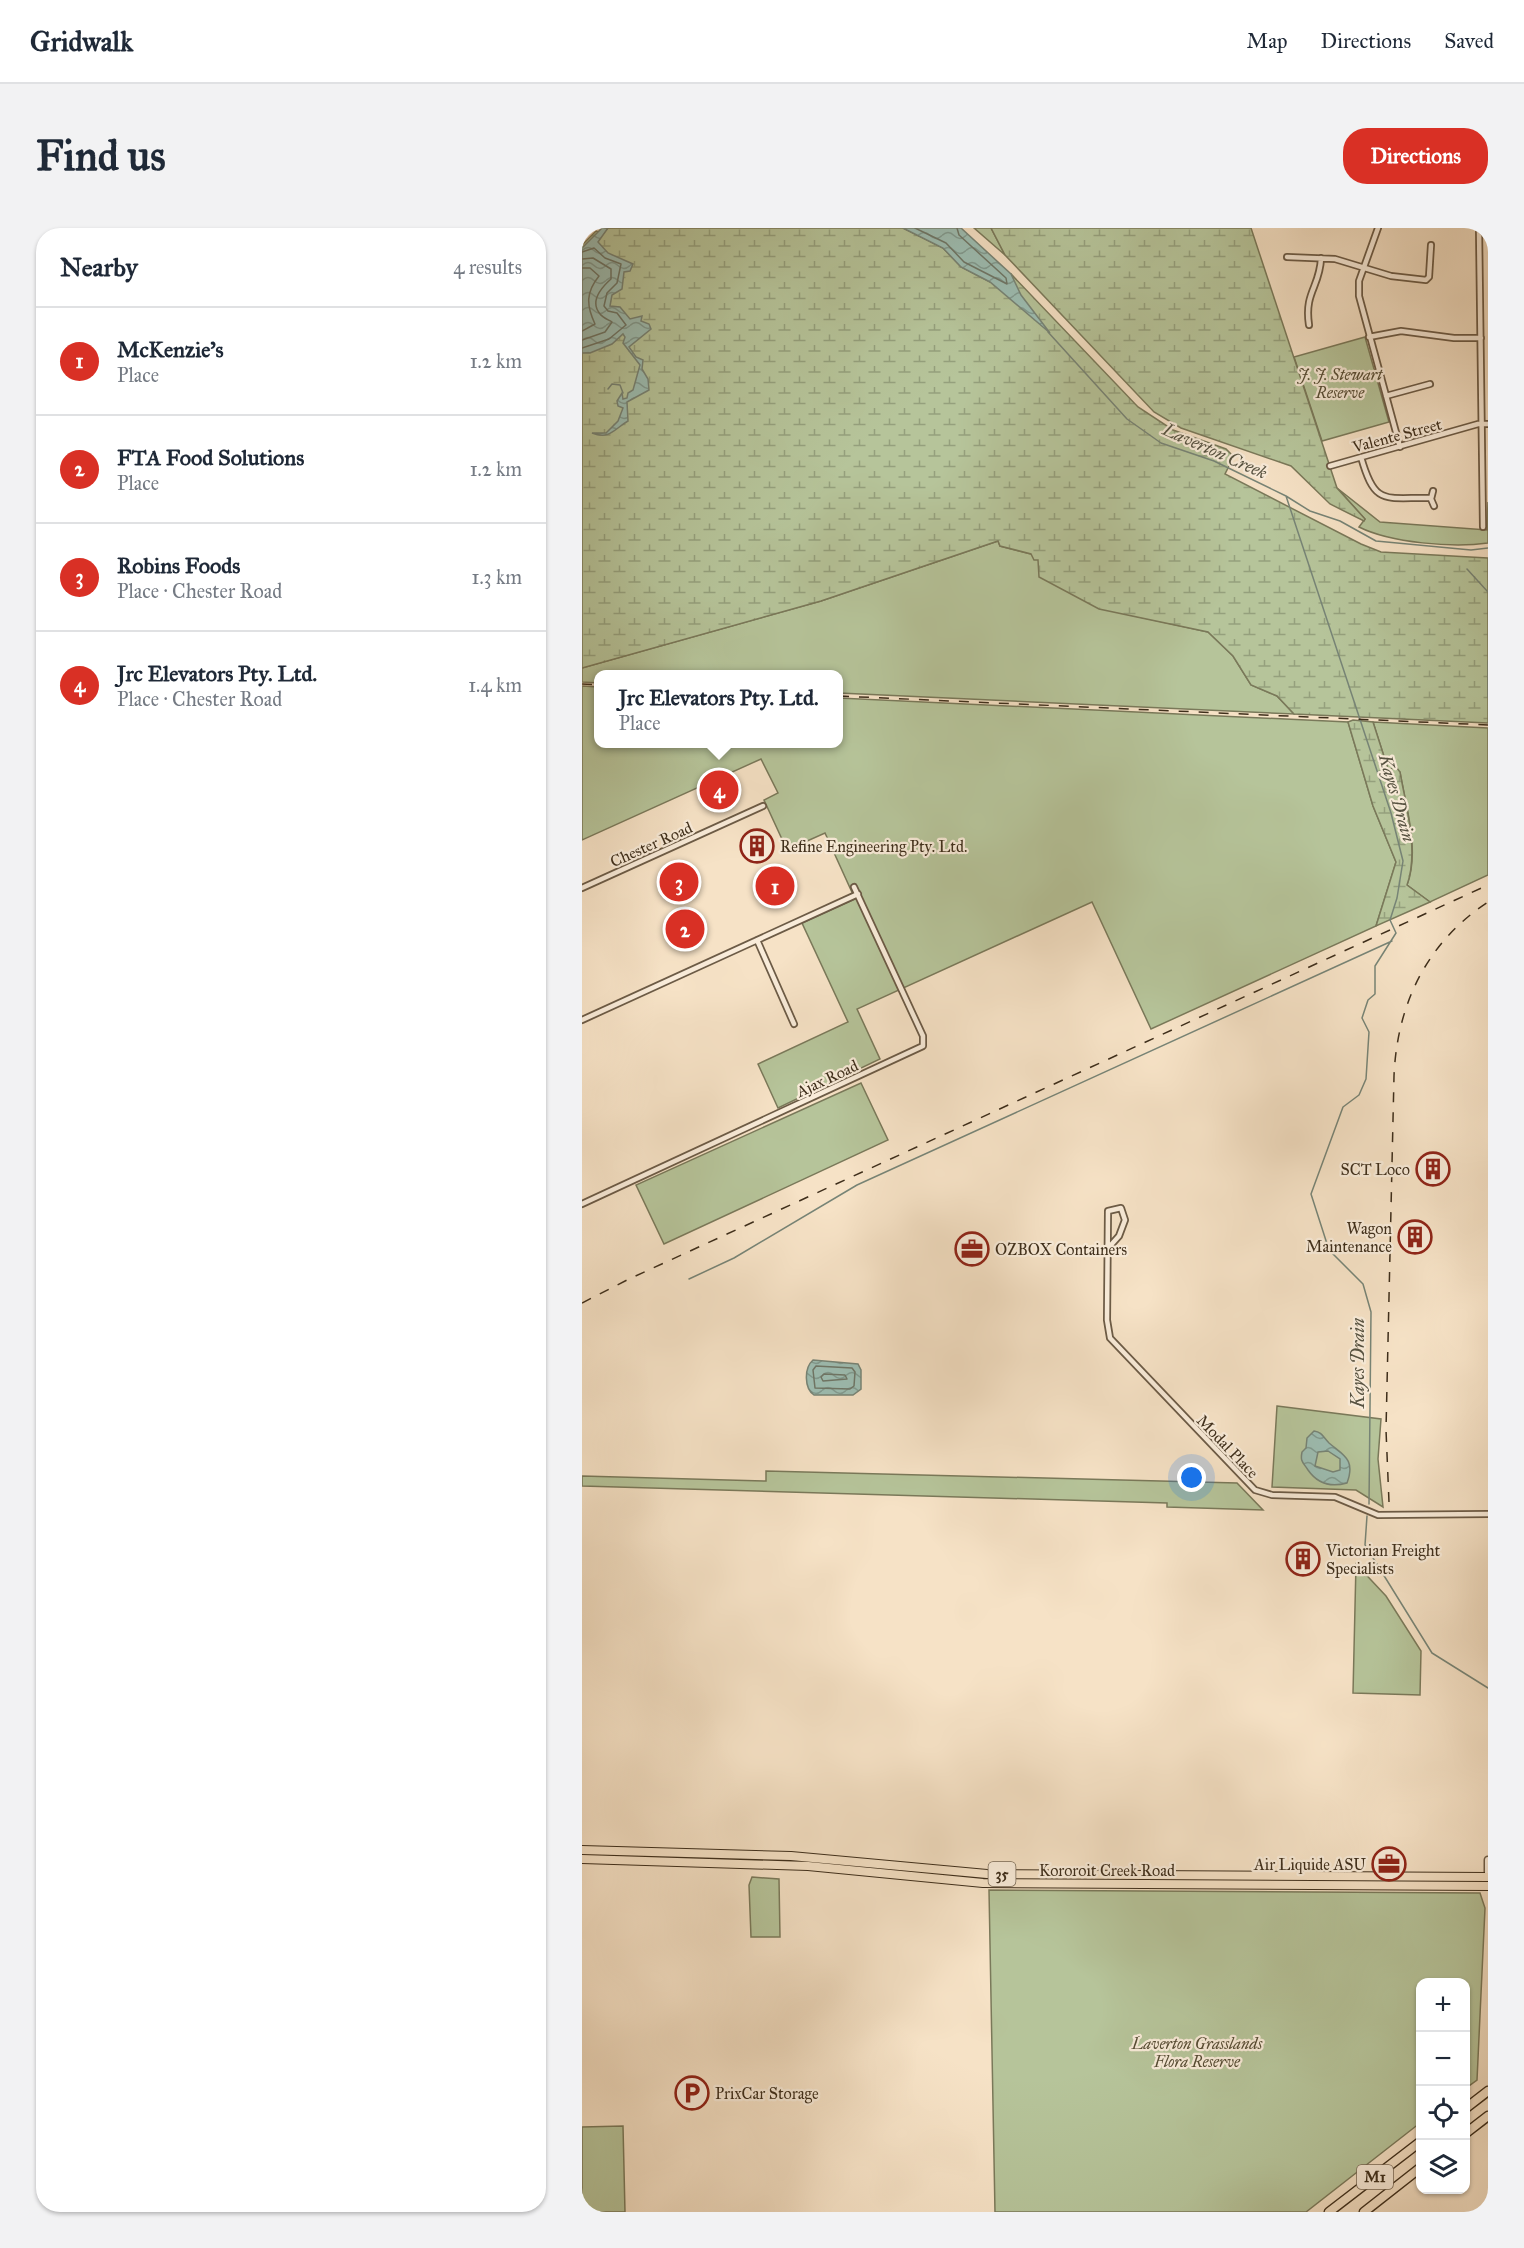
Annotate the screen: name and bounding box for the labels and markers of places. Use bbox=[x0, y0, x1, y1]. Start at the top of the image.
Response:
pin: 4 bbox=[700, 768, 738, 812]
building icon: Refine Engineering Pty. Ltd. bbox=[739, 828, 775, 864]
place label: Refine Engineering Pty. Ltd. bbox=[780, 837, 967, 857]
pin: 3 bbox=[660, 860, 698, 904]
pin: 1 bbox=[756, 864, 794, 908]
pin: 2 bbox=[666, 906, 704, 952]
building icon: SCT Loco bbox=[1415, 1151, 1451, 1187]
place label: SCT Loco bbox=[1341, 1160, 1410, 1179]
place label: Wagon Maintenance bbox=[1306, 1219, 1392, 1256]
building icon: Wagon Maintenance bbox=[1397, 1219, 1433, 1255]
office icon: OZBOX Containers bbox=[954, 1231, 990, 1267]
place label: OZBOX Containers bbox=[995, 1240, 1127, 1259]
building icon: Victorian Freight Specialists bbox=[1285, 1541, 1321, 1577]
place label: Victorian Freight Specialists bbox=[1325, 1541, 1441, 1578]
office icon: Air Liquide ASU bbox=[1371, 1846, 1407, 1882]
place label: Air Liquide ASU bbox=[1253, 1855, 1366, 1875]
parking icon: PrixCar Storage bbox=[674, 2075, 710, 2111]
place label: PrixCar Storage bbox=[715, 2084, 819, 2104]

